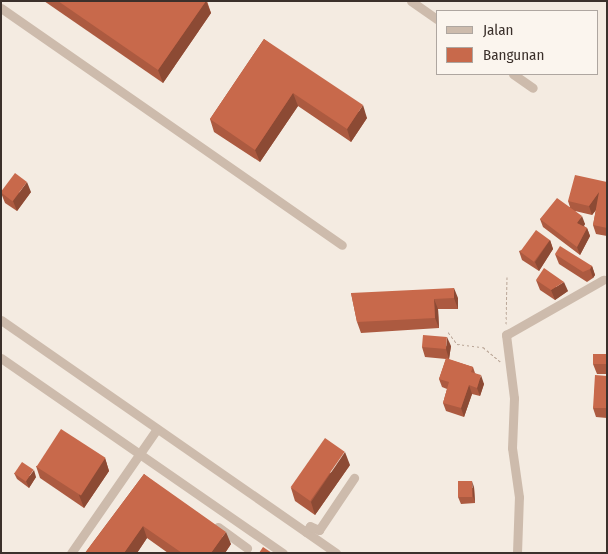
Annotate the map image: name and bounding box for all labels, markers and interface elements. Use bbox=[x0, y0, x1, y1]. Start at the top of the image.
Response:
legend bbox=[436, 10, 598, 75]
text: Jalan bbox=[483, 21, 513, 39]
text: Bangunan bbox=[483, 46, 544, 64]

